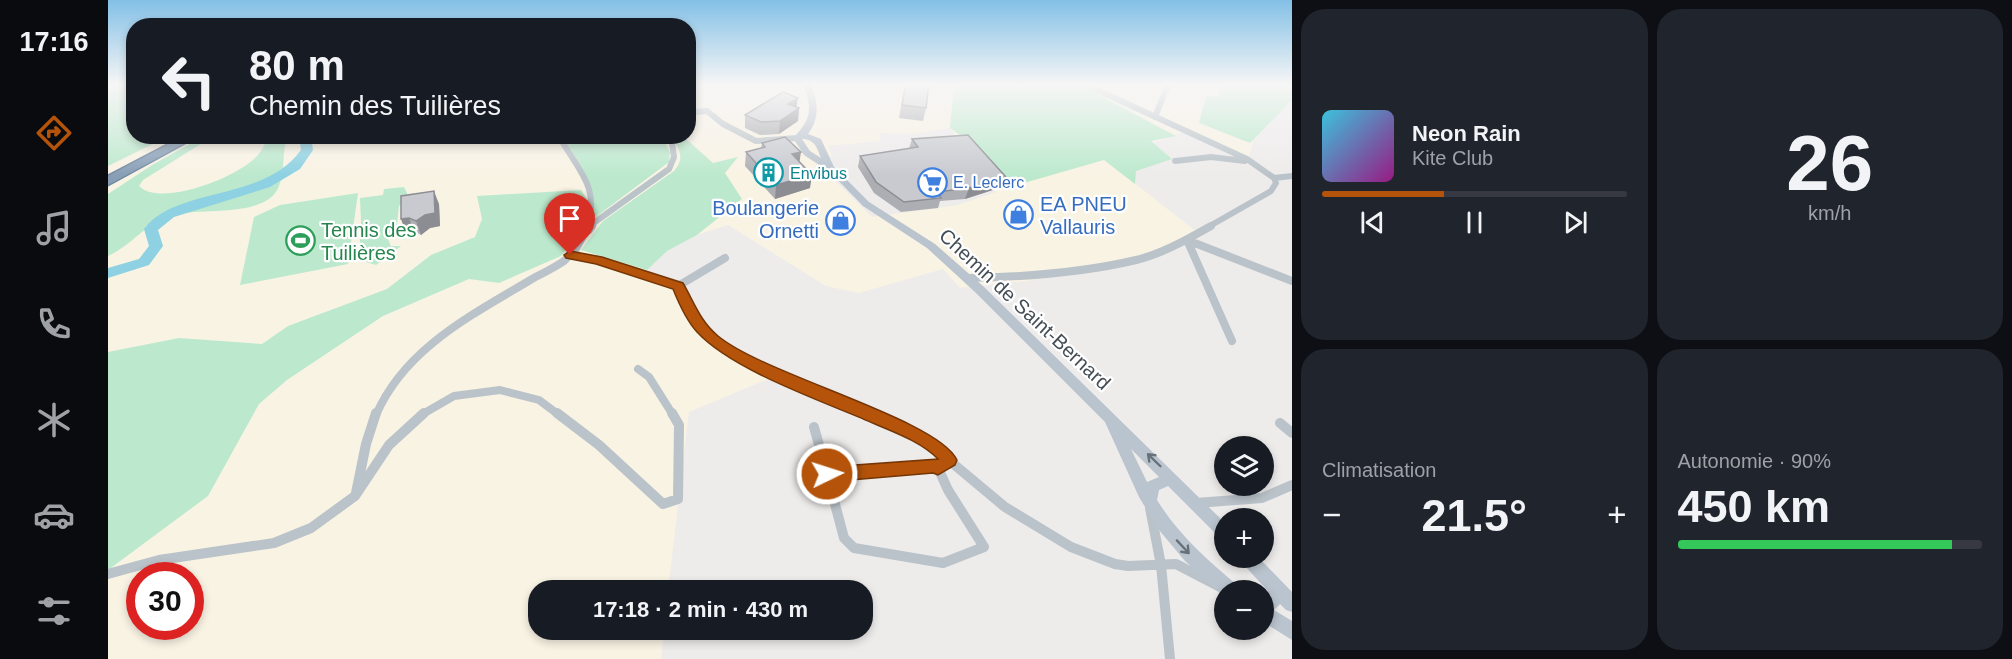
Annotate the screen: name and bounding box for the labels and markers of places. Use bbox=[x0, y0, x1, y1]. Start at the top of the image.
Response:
building icon: Envibus bbox=[753, 157, 785, 189]
place label: Envibus bbox=[790, 165, 847, 182]
supermarket icon: E. Leclerc bbox=[916, 166, 948, 198]
place label: E. Leclerc bbox=[953, 174, 1024, 191]
pin bbox=[544, 193, 595, 255]
place label: EA PNEU Vallauris bbox=[1040, 193, 1127, 238]
place label: Boulangerie Ornetti bbox=[712, 197, 819, 242]
shop icon: EA PNEU Vallauris bbox=[1003, 199, 1035, 231]
shop icon: Boulangerie Ornetti bbox=[824, 204, 856, 236]
place label: Tennis des Tuilières bbox=[321, 219, 417, 264]
sports icon: Tennis des Tuilières bbox=[284, 225, 316, 257]

